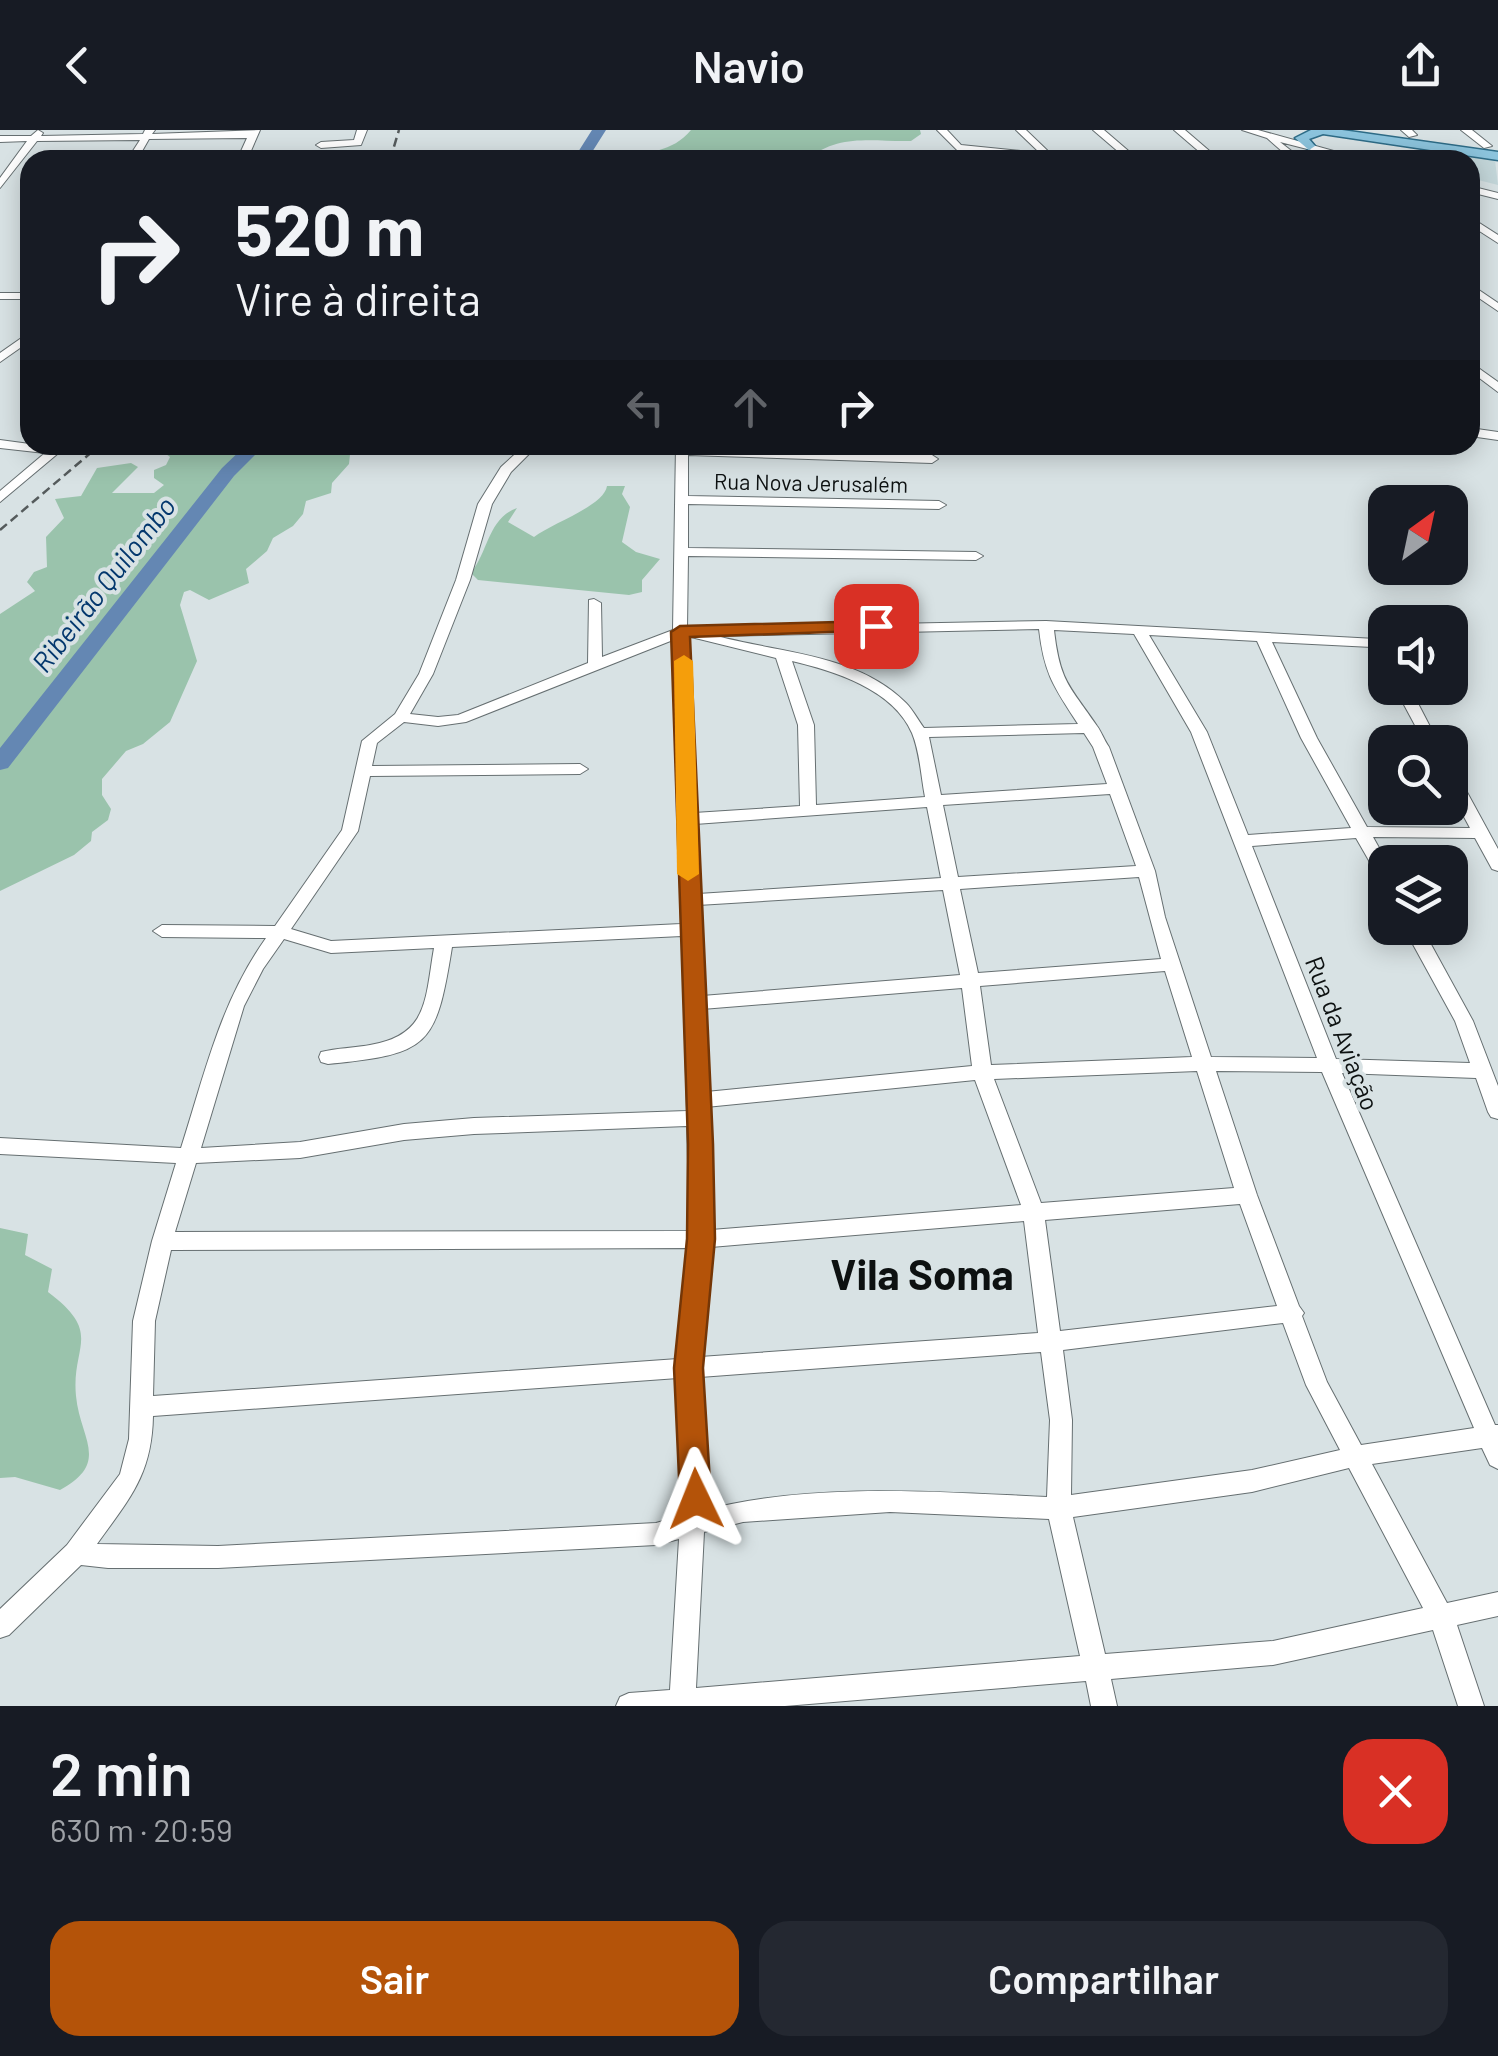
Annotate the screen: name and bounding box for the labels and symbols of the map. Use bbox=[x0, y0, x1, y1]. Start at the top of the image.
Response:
street label: Rua Nova Jerusalém bbox=[714, 467, 908, 497]
north arrow bbox=[1368, 485, 1468, 585]
water label: Ribeirão Quilombo bbox=[24, 489, 182, 679]
pin bbox=[834, 584, 919, 669]
street label: Rua da Aviação bbox=[1300, 952, 1386, 1114]
district label: Vila Soma bbox=[830, 1248, 1014, 1298]
position arrow bbox=[644, 1447, 748, 1551]

